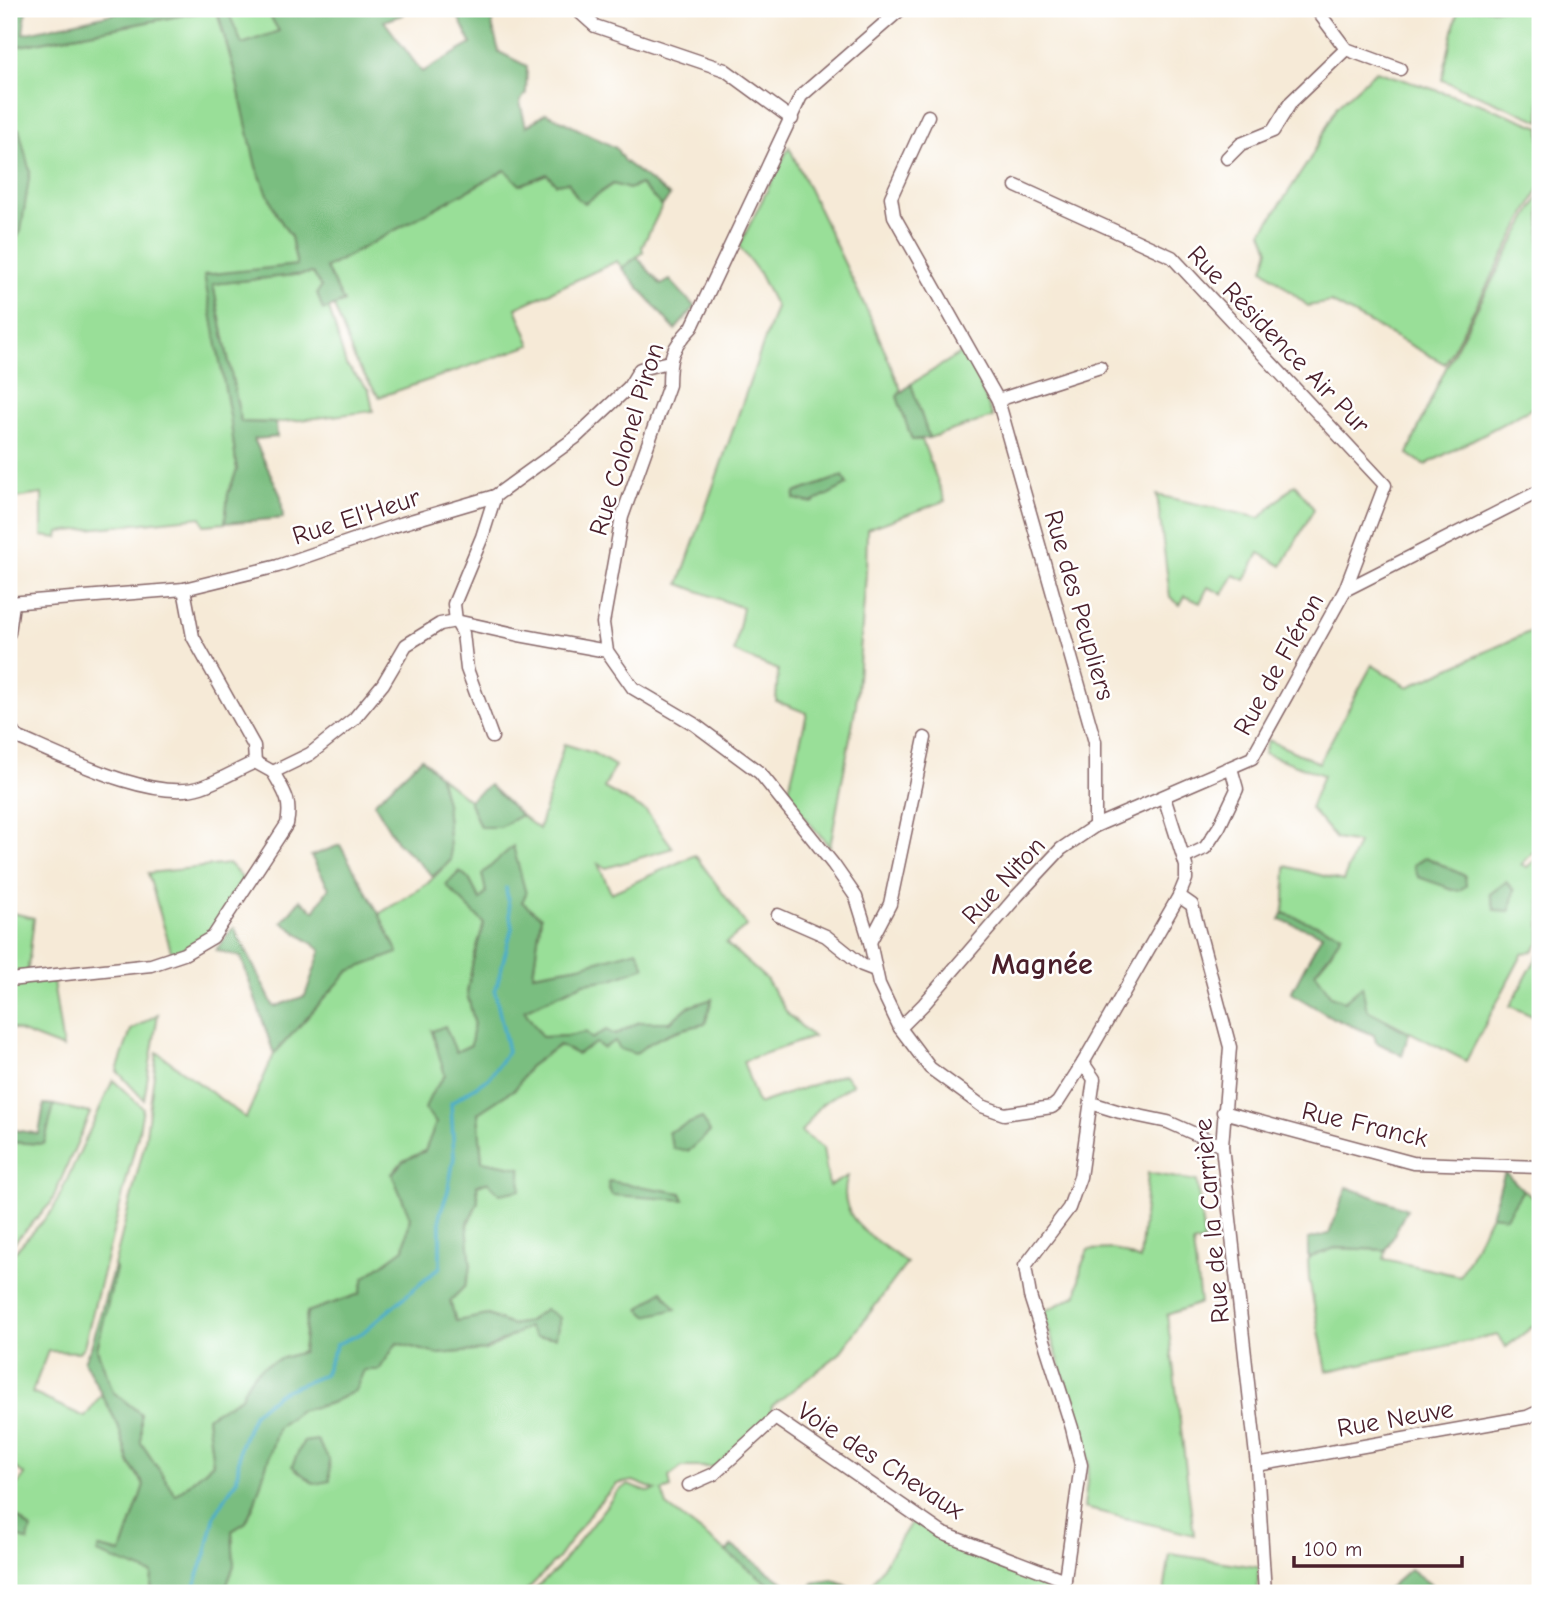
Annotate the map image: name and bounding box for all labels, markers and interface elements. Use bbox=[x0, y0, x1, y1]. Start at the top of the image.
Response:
street label: Rue Résidence Air Pur bbox=[1181, 240, 1376, 440]
street label: Rue Colonel Piron bbox=[583, 339, 671, 539]
street label: Rue El'Heur bbox=[289, 482, 425, 552]
street label: Rue des Peupliers bbox=[1038, 507, 1120, 704]
street label: Rue de Fléron bbox=[1228, 588, 1330, 741]
street label: Rue Niton bbox=[956, 831, 1052, 931]
district label: Magnée bbox=[991, 947, 1093, 982]
street label: Rue Franck bbox=[1299, 1096, 1431, 1154]
street label: Rue de la Carrière bbox=[1188, 1117, 1236, 1325]
street label: Rue Neuve bbox=[1335, 1394, 1456, 1444]
street label: Voie des Chevaux bbox=[792, 1396, 970, 1526]
scale bar bbox=[1294, 1525, 1462, 1569]
text: 100 m bbox=[1304, 1537, 1362, 1561]

